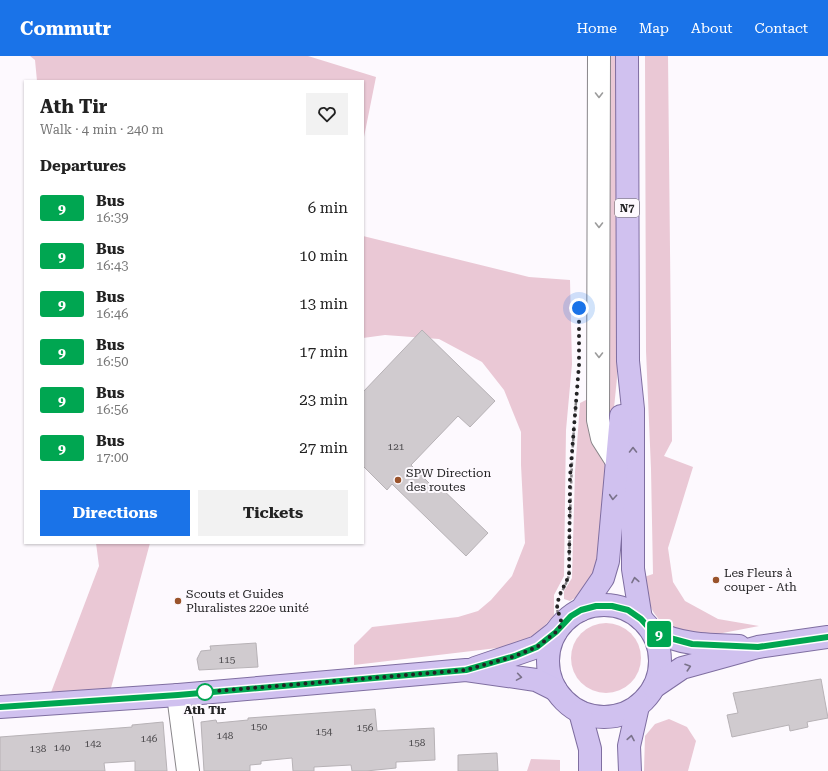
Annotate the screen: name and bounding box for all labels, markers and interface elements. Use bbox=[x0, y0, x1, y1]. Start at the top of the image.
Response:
text: Commutr bbox=[20, 17, 111, 40]
text: Home bbox=[576, 20, 617, 36]
text: Map bbox=[639, 20, 669, 36]
text: About bbox=[691, 20, 733, 36]
text: Contact bbox=[755, 20, 808, 36]
one-way arrow bbox=[595, 92, 603, 98]
button: heart bbox=[306, 93, 348, 135]
text: Ath Tir bbox=[40, 95, 107, 118]
text: Walk · 4 min · 240 m bbox=[40, 122, 164, 137]
text: Departures bbox=[40, 157, 126, 175]
text: Bus bbox=[96, 192, 124, 210]
text: 6 min bbox=[308, 199, 348, 217]
road number: N7 bbox=[615, 199, 639, 217]
text: 9 bbox=[58, 200, 66, 216]
text: 16:39 bbox=[96, 210, 128, 225]
one-way arrow bbox=[595, 222, 603, 228]
text: Bus bbox=[96, 240, 124, 258]
text: 10 min bbox=[299, 247, 348, 265]
text: 9 bbox=[58, 248, 66, 264]
text: 16:43 bbox=[96, 258, 128, 273]
text: Bus bbox=[96, 288, 124, 306]
text: 13 min bbox=[299, 295, 348, 313]
text: 9 bbox=[58, 296, 66, 312]
your location bbox=[569, 298, 589, 318]
text: 16:46 bbox=[96, 306, 128, 321]
text: Bus bbox=[96, 336, 124, 354]
text: 17 min bbox=[299, 343, 348, 361]
text: 9 bbox=[58, 344, 66, 360]
one-way arrow bbox=[595, 352, 603, 358]
text: 16:50 bbox=[96, 354, 128, 369]
text: Bus bbox=[96, 384, 124, 402]
text: 23 min bbox=[299, 391, 348, 409]
text: 9 bbox=[58, 392, 66, 408]
text: 16:56 bbox=[96, 402, 128, 417]
text: Bus bbox=[96, 432, 124, 450]
text: 27 min bbox=[299, 439, 348, 457]
text: 9 bbox=[58, 440, 66, 456]
house number: 121 bbox=[388, 441, 405, 452]
one-way arrow bbox=[629, 447, 637, 453]
text: 17:00 bbox=[96, 450, 128, 465]
place label: SPW Direction des routes bbox=[406, 466, 491, 494]
marker: SPW Direction des routes bbox=[393, 475, 403, 485]
button: Directions bbox=[40, 490, 190, 536]
button: Tickets bbox=[198, 490, 348, 536]
one-way arrow bbox=[609, 494, 618, 500]
place label: Les Fleurs à couper - Ath bbox=[724, 566, 797, 594]
marker: Les Fleurs à couper - Ath bbox=[711, 575, 721, 585]
one-way arrow bbox=[631, 577, 639, 583]
place label: Scouts et Guides Pluralistes 220e unité bbox=[186, 587, 309, 615]
marker: Scouts et Guides Pluralistes 220e unité bbox=[173, 596, 183, 606]
line badge: 9 bbox=[646, 621, 672, 647]
text: 9 bbox=[655, 626, 663, 642]
house number: 115 bbox=[219, 654, 236, 665]
one-way arrow bbox=[684, 663, 691, 672]
one-way arrow bbox=[516, 672, 522, 680]
marker: Ath Tir bbox=[196, 683, 214, 701]
place label: Ath Tir bbox=[184, 703, 227, 717]
house number: 150 bbox=[251, 721, 268, 732]
house number: 156 bbox=[357, 722, 374, 733]
house number: 154 bbox=[316, 726, 333, 737]
house number: 148 bbox=[217, 730, 234, 741]
house number: 146 bbox=[141, 733, 158, 744]
one-way arrow bbox=[626, 735, 635, 741]
house number: 158 bbox=[409, 737, 426, 748]
house number: 142 bbox=[85, 738, 102, 749]
house number: 140 bbox=[54, 742, 71, 753]
house number: 138 bbox=[30, 743, 47, 754]

